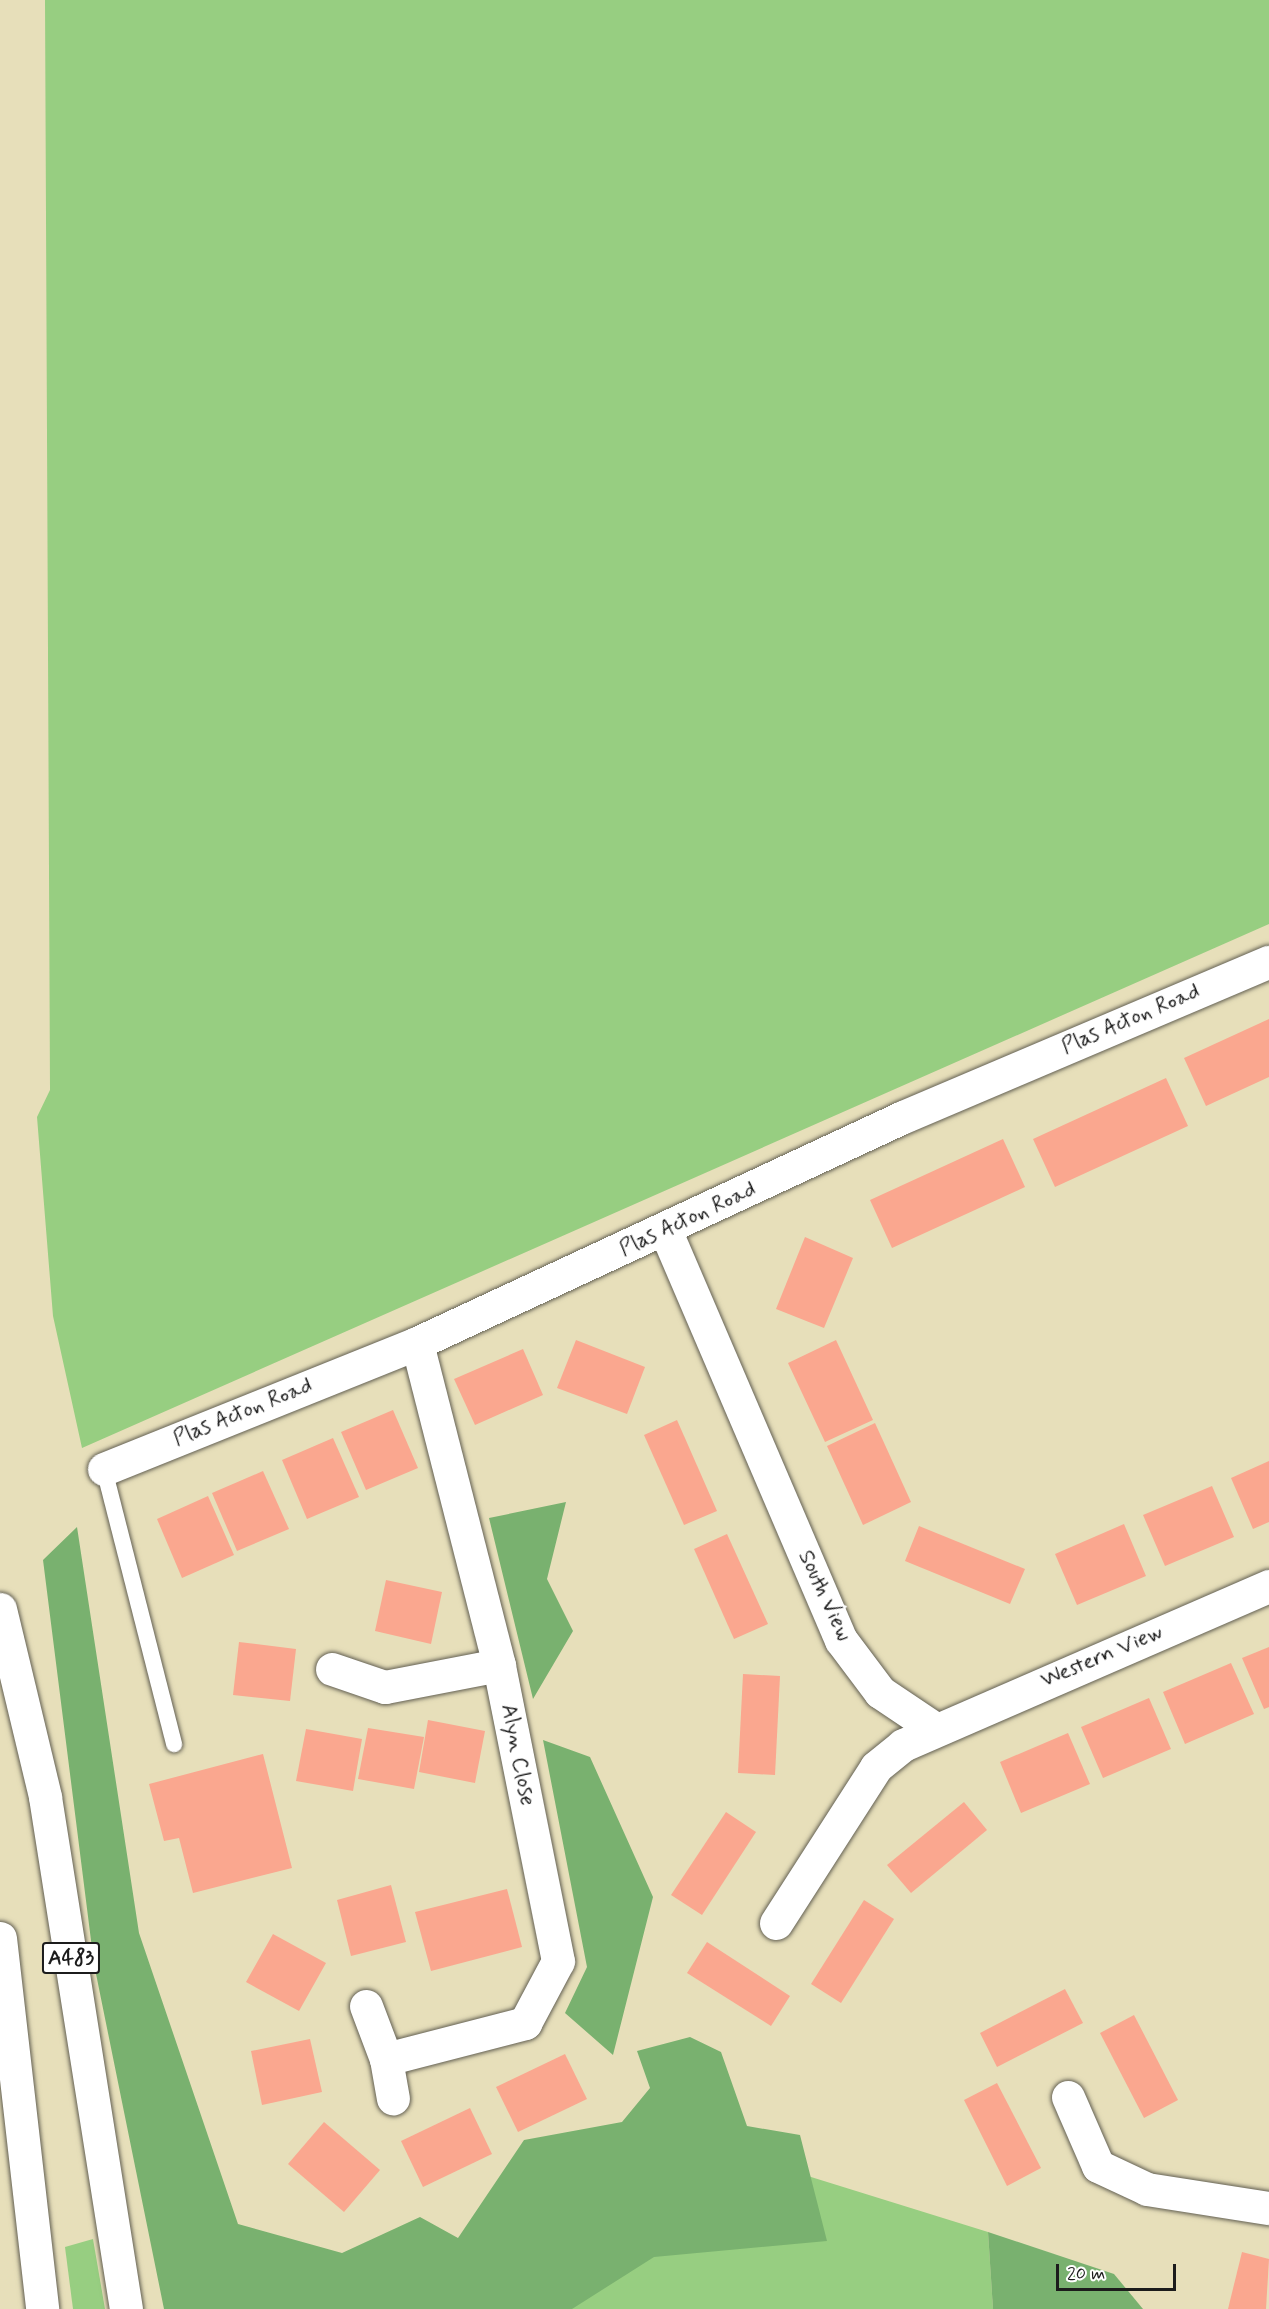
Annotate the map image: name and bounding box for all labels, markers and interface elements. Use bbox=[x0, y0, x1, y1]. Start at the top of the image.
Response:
street label: Plas Acton Road bbox=[1059, 979, 1203, 1061]
street label: Plas Acton Road bbox=[616, 1177, 760, 1263]
street label: Plas Acton Road bbox=[171, 1373, 315, 1453]
street label: South View bbox=[791, 1546, 857, 1646]
street label: Western View bbox=[1039, 1620, 1165, 1694]
street label: Alyn Close bbox=[494, 1702, 540, 1808]
road number: A483 bbox=[41, 1940, 101, 1976]
scale bar bbox=[1059, 2252, 1179, 2290]
text: 20 m bbox=[1067, 2262, 1105, 2286]

